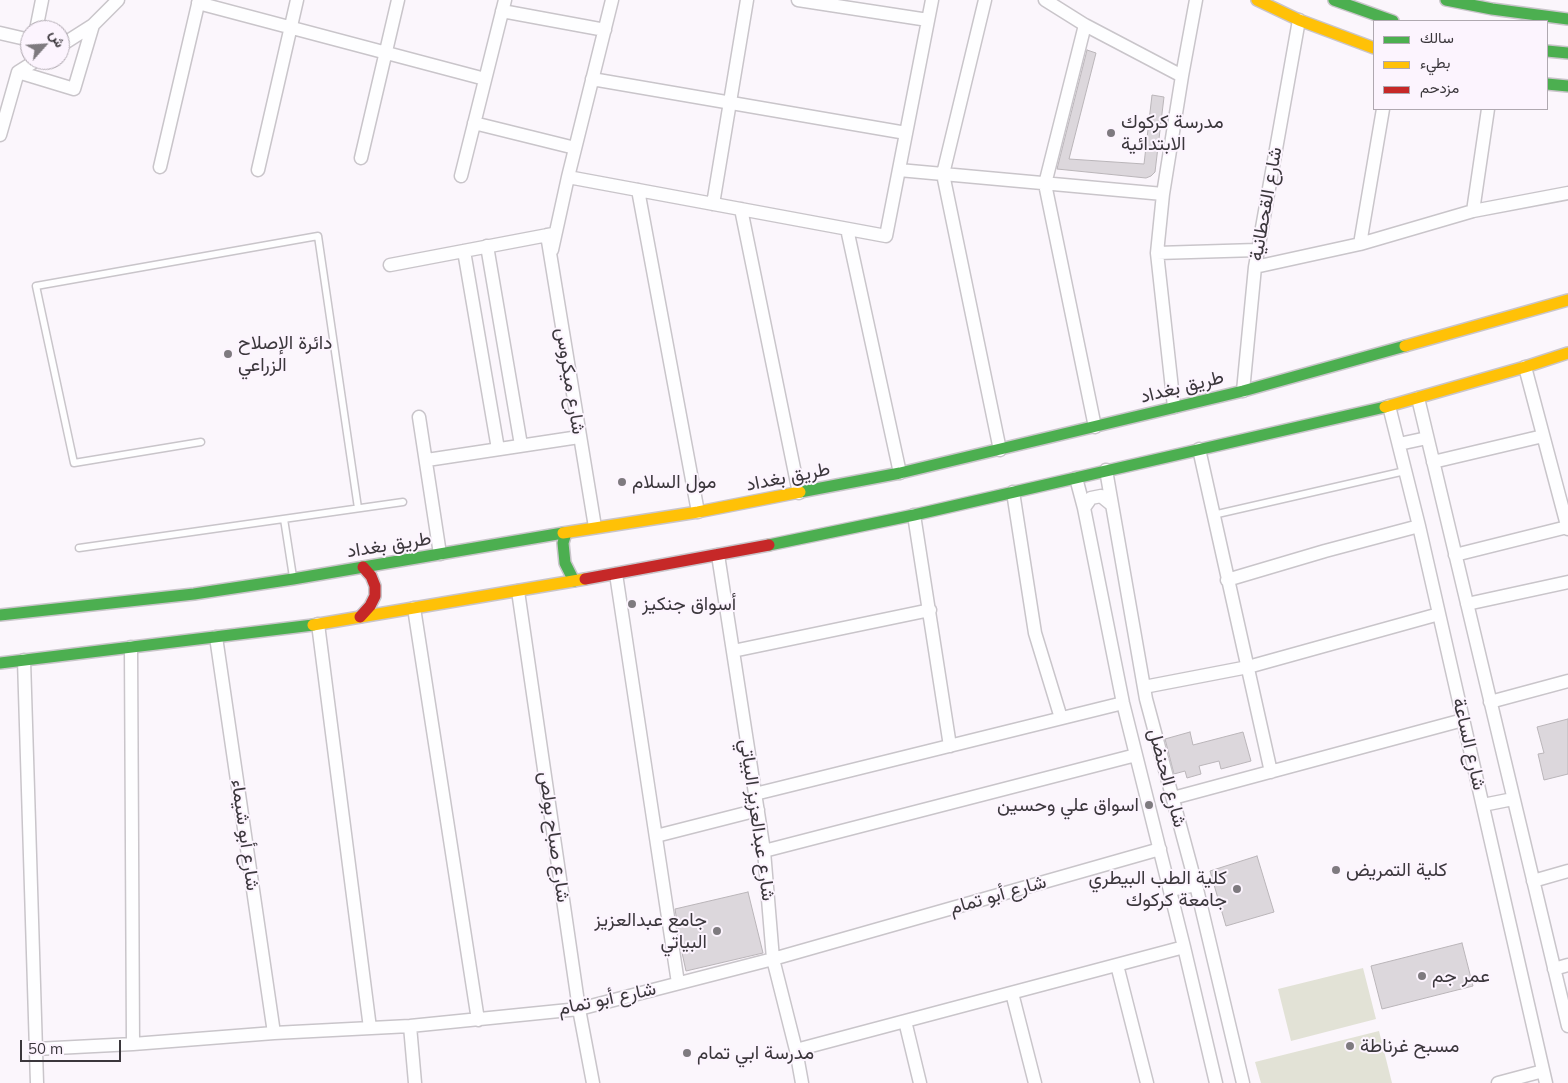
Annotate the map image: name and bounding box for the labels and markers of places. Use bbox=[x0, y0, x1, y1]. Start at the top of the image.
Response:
place label: مدرسة كركوك الابتدائية bbox=[1121, 111, 1224, 155]
marker: مدرسة كركوك الابتدائية bbox=[1105, 127, 1117, 139]
place label: دائرة الإصلاح الزراعي bbox=[238, 332, 332, 376]
marker: دائرة الإصلاح الزراعي bbox=[222, 348, 234, 360]
place label: مول السلام bbox=[632, 471, 716, 493]
marker: مول السلام bbox=[616, 476, 628, 488]
place label: أسواق جنكيز bbox=[642, 593, 736, 615]
marker: أسواق جنكيز bbox=[626, 598, 638, 610]
place label: اسواق علي وحسين bbox=[997, 794, 1139, 816]
marker: اسواق علي وحسين bbox=[1143, 799, 1155, 811]
place label: كلية التمريض bbox=[1346, 859, 1447, 881]
marker: كلية التمريض bbox=[1330, 864, 1342, 876]
place label: كلية الطب البيطري جامعة كركوك bbox=[1089, 867, 1227, 911]
marker: كلية الطب البيطري جامعة كركوك bbox=[1231, 883, 1243, 895]
place label: جامع عبدالعزيز البياتي bbox=[594, 909, 707, 953]
marker: جامع عبدالعزيز البياتي bbox=[711, 925, 723, 937]
place label: عمر جم bbox=[1432, 965, 1490, 987]
marker: عمر جم bbox=[1416, 970, 1428, 982]
place label: مسبح غرناطة bbox=[1360, 1035, 1459, 1057]
marker: مسبح غرناطة bbox=[1344, 1040, 1356, 1052]
place label: مدرسة ابي تمام bbox=[697, 1042, 814, 1064]
marker: مدرسة ابي تمام bbox=[681, 1047, 693, 1059]

